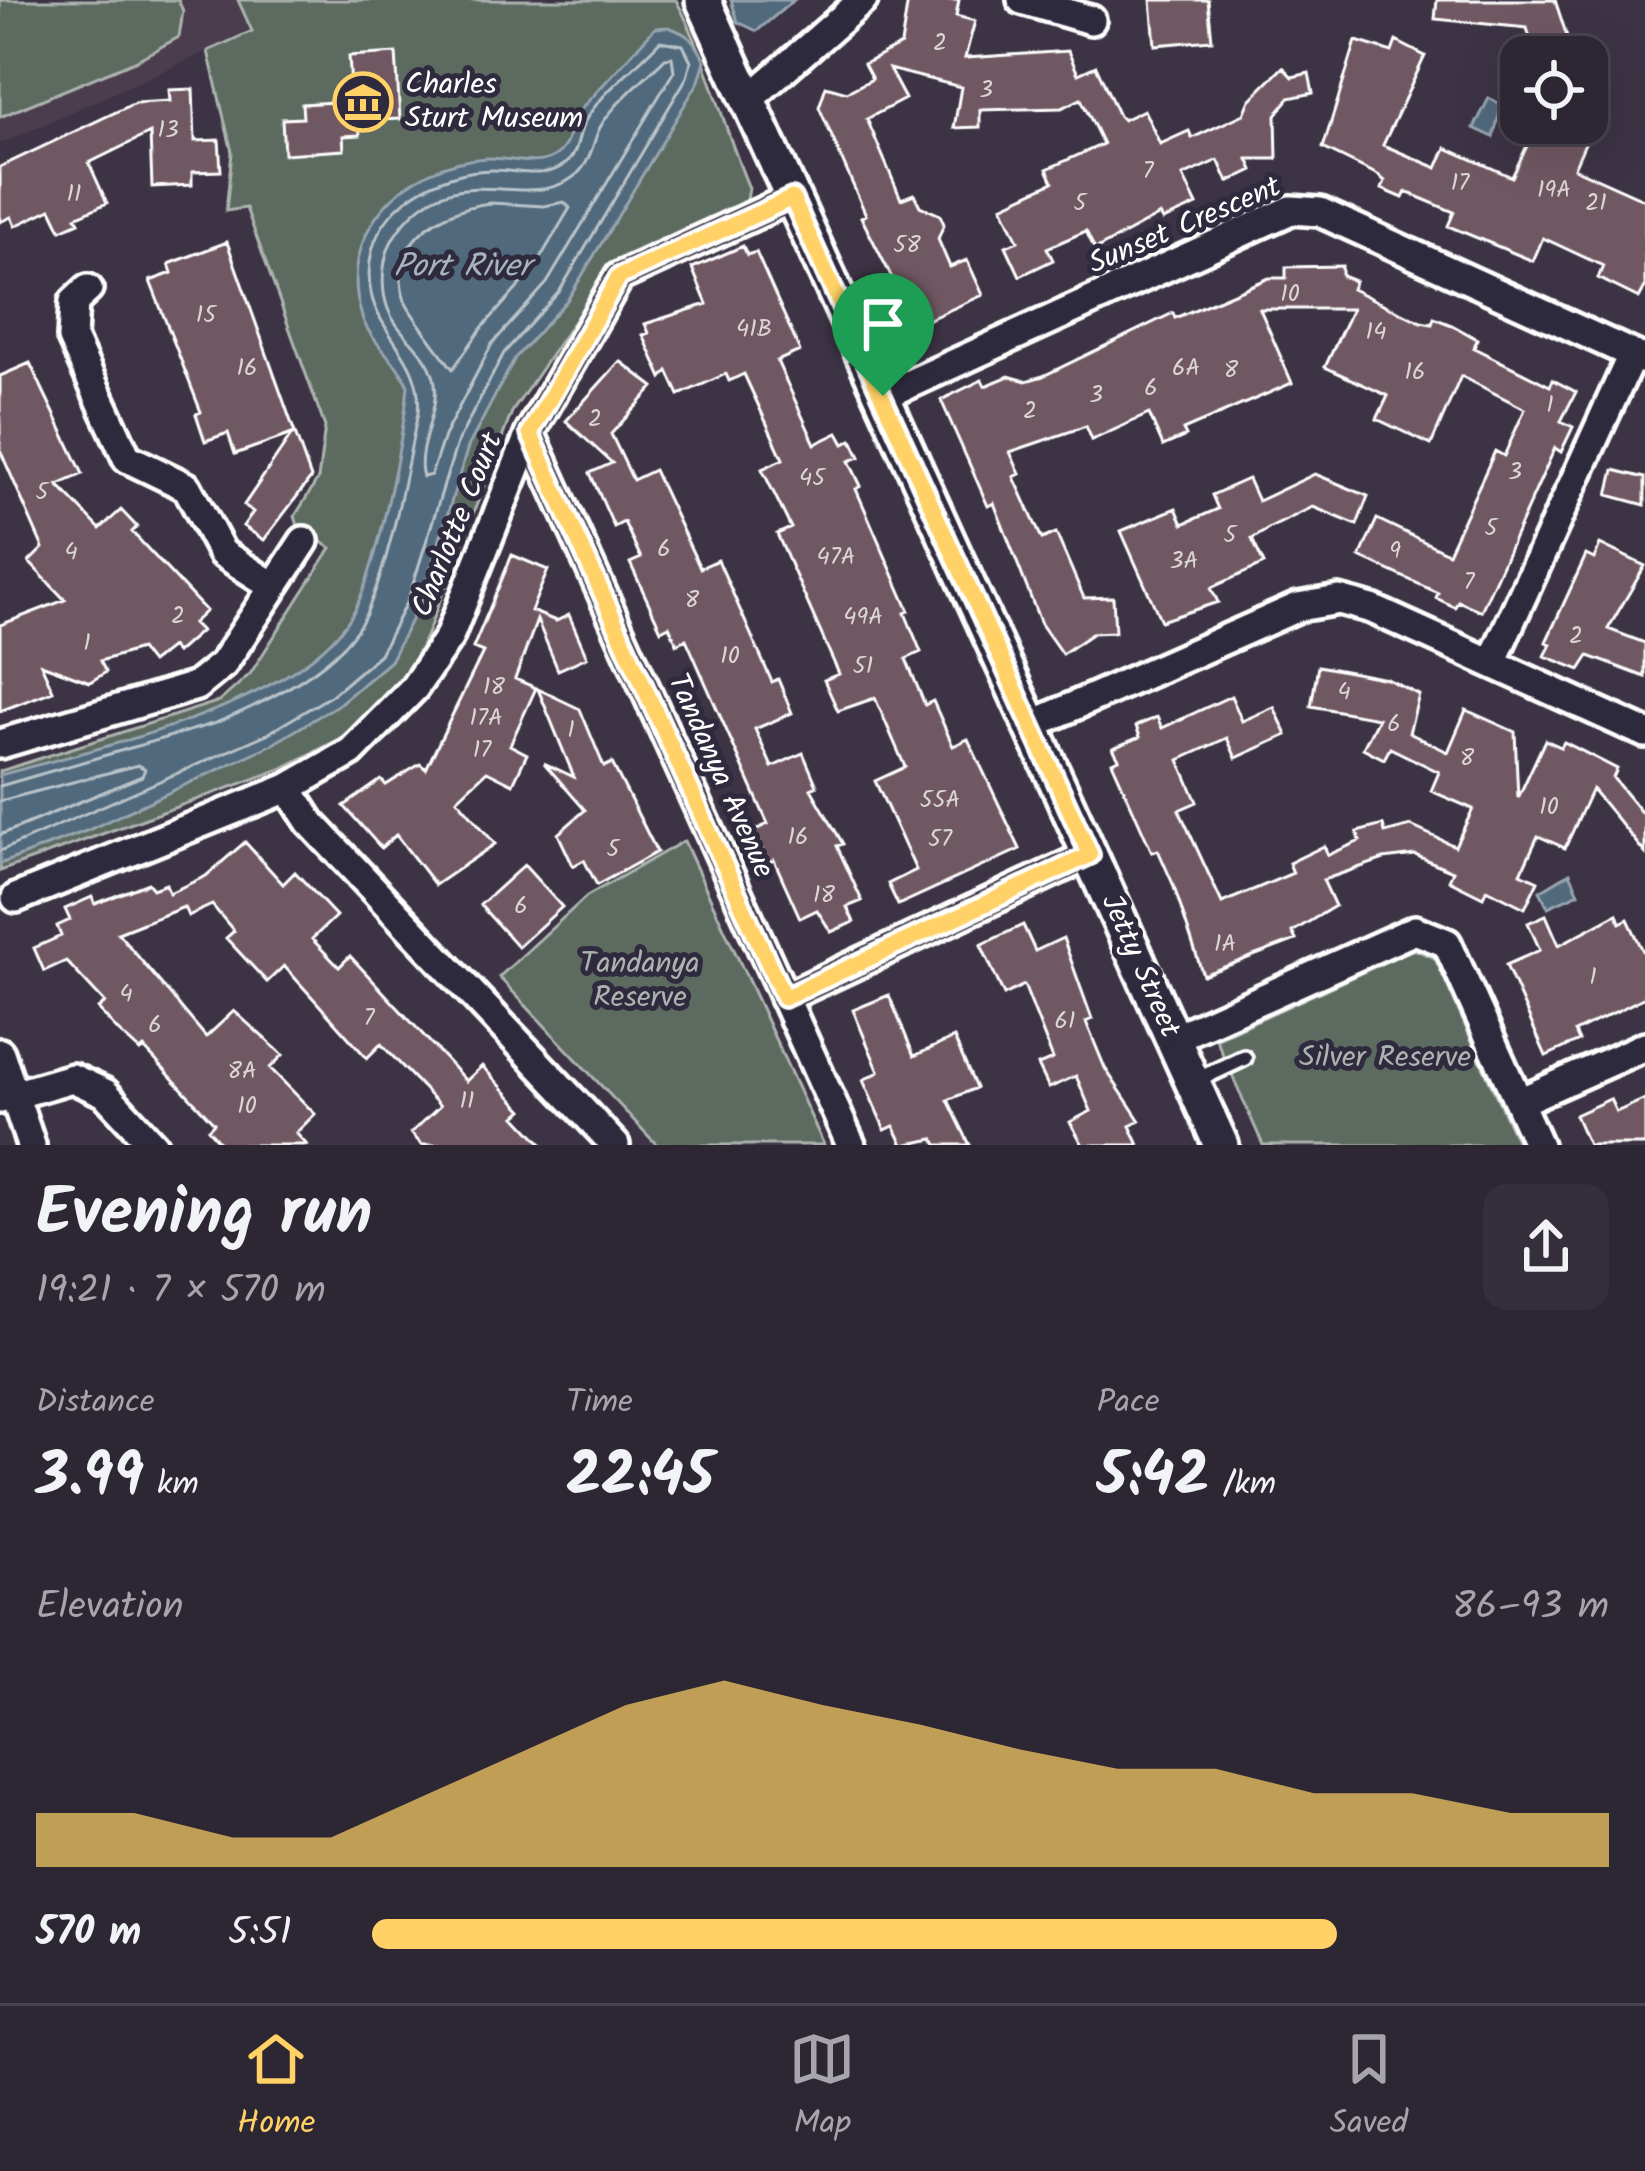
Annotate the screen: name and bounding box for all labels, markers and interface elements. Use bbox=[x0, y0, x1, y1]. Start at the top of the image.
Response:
house number: 2 bbox=[933, 24, 947, 63]
map controls bbox=[1500, 36, 1608, 144]
button: locate bbox=[1500, 36, 1608, 144]
place label: Charles Sturt Museum bbox=[405, 61, 583, 143]
museum icon: Charles Sturt Museum bbox=[332, 71, 394, 133]
house number: 3 bbox=[979, 71, 993, 110]
house number: 13 bbox=[157, 111, 179, 150]
house number: 7 bbox=[1142, 152, 1154, 191]
street label: Sunset Crescent bbox=[1081, 164, 1289, 288]
house number: 17 bbox=[1451, 164, 1470, 203]
house number: 19A bbox=[1537, 171, 1571, 210]
house number: 11 bbox=[66, 175, 82, 214]
house number: 5 bbox=[1074, 184, 1089, 223]
house number: 21 bbox=[1585, 184, 1607, 223]
house number: 58 bbox=[893, 226, 921, 265]
water label: Port River bbox=[394, 241, 536, 294]
pin bbox=[832, 273, 934, 396]
house number: 10 bbox=[1280, 275, 1300, 314]
icon: arrive bbox=[850, 291, 916, 357]
house number: 15 bbox=[196, 296, 218, 335]
house number: 41B bbox=[736, 310, 772, 349]
house number: 14 bbox=[1366, 313, 1386, 352]
house number: 16 bbox=[237, 349, 257, 388]
house number: 6A bbox=[1172, 349, 1200, 388]
house number: 8 bbox=[1224, 351, 1239, 390]
house number: 16 bbox=[1405, 353, 1425, 392]
house number: 6 bbox=[1144, 369, 1158, 408]
house number: 3 bbox=[1089, 376, 1103, 415]
house number: 1 bbox=[1546, 386, 1554, 425]
house number: 2 bbox=[1023, 392, 1037, 431]
house number: 2 bbox=[588, 400, 602, 439]
street label: Charlotte Court bbox=[399, 425, 517, 625]
house number: 3 bbox=[1508, 453, 1522, 492]
house number: 45 bbox=[799, 459, 827, 498]
house number: 5 bbox=[36, 473, 51, 512]
house number: 5 bbox=[1485, 509, 1500, 548]
house number: 5 bbox=[1224, 516, 1239, 555]
house number: 6 bbox=[657, 530, 671, 569]
house number: 9 bbox=[1389, 532, 1401, 571]
house number: 4 bbox=[64, 533, 78, 572]
house number: 47A bbox=[817, 538, 855, 577]
house number: 3A bbox=[1170, 542, 1198, 581]
house number: 7 bbox=[1463, 563, 1475, 602]
house number: 8 bbox=[685, 581, 700, 620]
house number: 2 bbox=[171, 597, 185, 636]
house number: 49A bbox=[843, 598, 883, 637]
house number: 2 bbox=[1569, 617, 1583, 656]
house number: 1 bbox=[83, 624, 91, 663]
house number: 10 bbox=[720, 637, 740, 676]
house number: 51 bbox=[853, 647, 873, 686]
street label: Tandanya Avenue bbox=[653, 666, 787, 886]
house number: 18 bbox=[483, 668, 506, 707]
house number: 4 bbox=[1337, 673, 1351, 712]
house number: 17A bbox=[469, 699, 503, 738]
house number: 6 bbox=[1387, 705, 1401, 744]
house number: 1 bbox=[567, 711, 575, 750]
house number: 17 bbox=[473, 731, 492, 770]
house number: 8 bbox=[1460, 739, 1475, 778]
house number: 55A bbox=[920, 781, 960, 820]
house number: 10 bbox=[1539, 788, 1559, 827]
house number: 16 bbox=[788, 818, 808, 857]
house number: 57 bbox=[928, 820, 953, 859]
house number: 5 bbox=[607, 830, 622, 869]
house number: 18 bbox=[813, 876, 836, 915]
street label: Jetty Street bbox=[1087, 886, 1193, 1046]
house number: 6 bbox=[514, 887, 528, 926]
house number: 1A bbox=[1214, 925, 1236, 964]
park label: Tandanya Reserve bbox=[580, 940, 700, 1022]
house number: 1 bbox=[1589, 958, 1597, 997]
house number: 4 bbox=[119, 975, 133, 1014]
house number: 7 bbox=[363, 999, 375, 1038]
house number: 61 bbox=[1055, 1002, 1075, 1041]
house number: 6 bbox=[148, 1006, 162, 1045]
park label: Silver Reserve bbox=[1299, 1034, 1471, 1082]
house number: 8A bbox=[227, 1052, 257, 1091]
house number: 11 bbox=[459, 1082, 475, 1121]
house number: 10 bbox=[237, 1087, 257, 1126]
text: Evening run bbox=[36, 1163, 372, 1268]
button: share bbox=[1483, 1184, 1609, 1310]
text: 19:21 · 7 × 570 m bbox=[36, 1261, 326, 1323]
text: Distance bbox=[36, 1377, 155, 1430]
text: Time bbox=[566, 1377, 633, 1430]
text: Pace bbox=[1097, 1377, 1160, 1430]
text: 3.99 bbox=[36, 1430, 144, 1526]
text: 22:45 bbox=[566, 1430, 714, 1526]
text: 5:42 bbox=[1097, 1430, 1209, 1526]
text: km bbox=[144, 1459, 199, 1512]
text: /km bbox=[1209, 1459, 1276, 1512]
text: Elevation bbox=[36, 1577, 184, 1639]
text: 86–93 m bbox=[1452, 1577, 1609, 1639]
text: 570 m bbox=[36, 1903, 141, 1965]
text: 5:51 bbox=[228, 1903, 292, 1965]
tab: Home bbox=[237, 2026, 315, 2151]
tab: Map bbox=[789, 2026, 855, 2151]
tab: Saved bbox=[1330, 2026, 1408, 2151]

